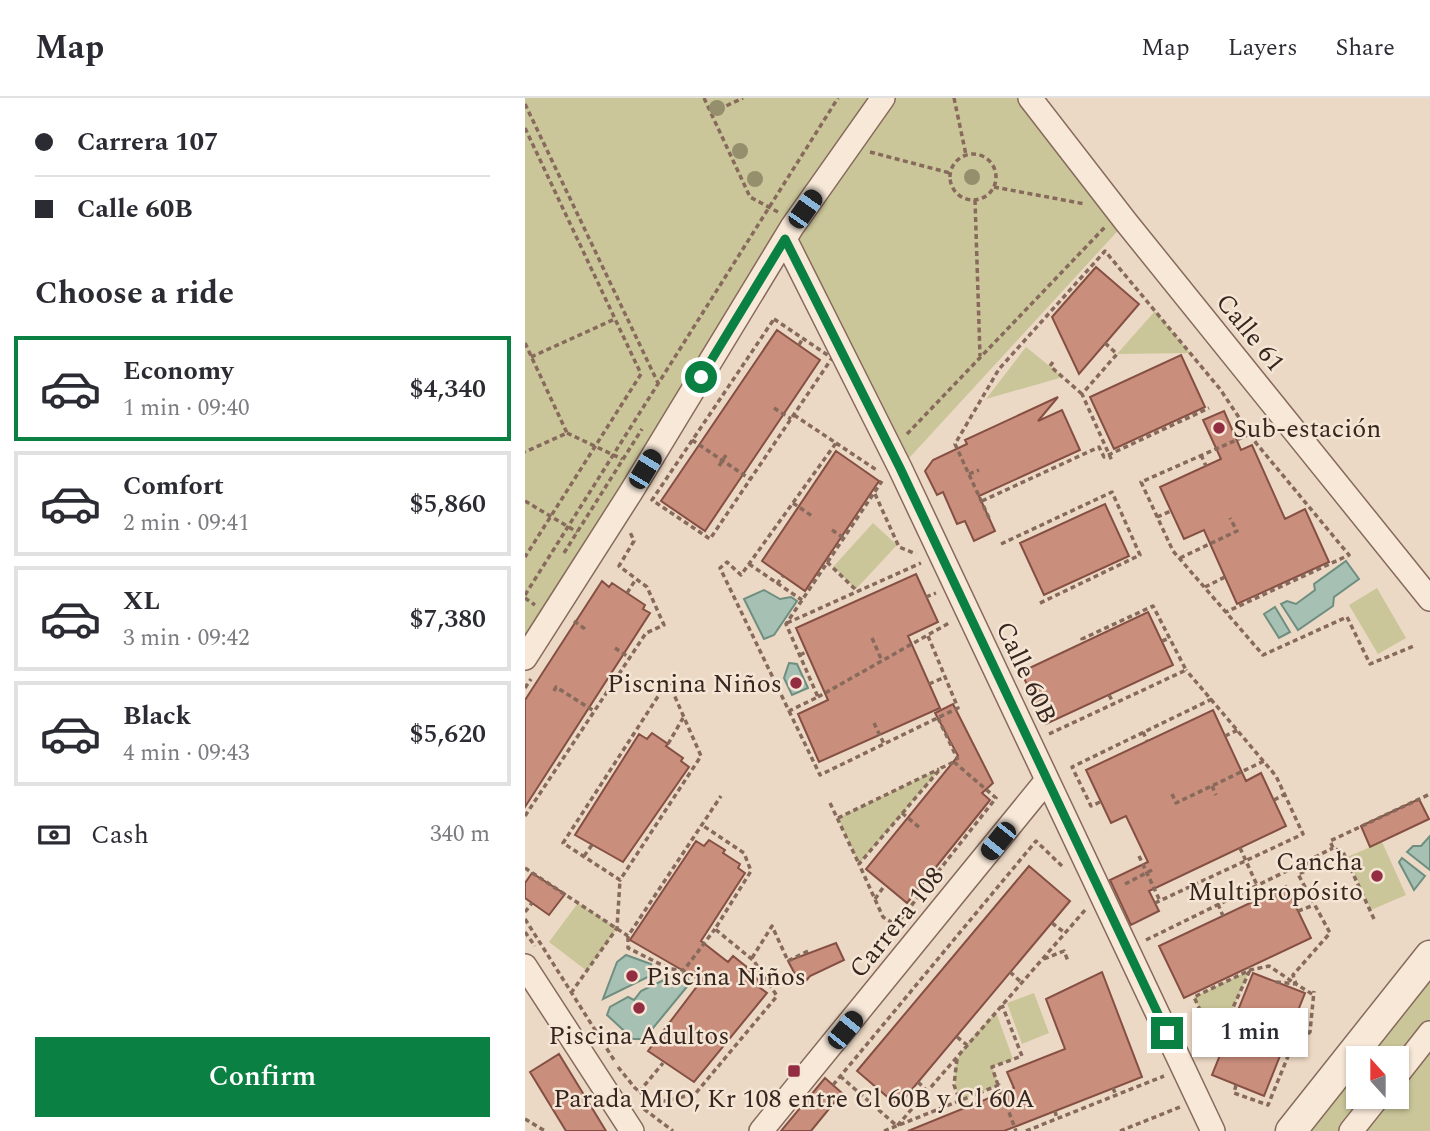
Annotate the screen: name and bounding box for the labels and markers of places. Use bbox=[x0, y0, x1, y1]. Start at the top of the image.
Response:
place label: Sub-estación bbox=[1233, 409, 1381, 449]
marker: Sub-estación bbox=[1211, 420, 1227, 436]
place label: Piscnina Niños bbox=[607, 664, 782, 704]
marker: Piscnina Niños bbox=[788, 675, 804, 691]
place label: Cancha Multipropósito bbox=[1188, 842, 1363, 912]
marker: Cancha Multipropósito bbox=[1369, 868, 1385, 884]
place label: Piscina Niños bbox=[646, 957, 806, 997]
marker: Piscina Niños bbox=[624, 968, 640, 984]
marker: Piscina Adultos bbox=[631, 1000, 647, 1016]
place label: Piscina Adultos bbox=[549, 1016, 730, 1056]
marker: Parada MIO, Kr 108 entre Cl 60B y Cl 60A bbox=[786, 1063, 802, 1079]
place label: Parada MIO, Kr 108 entre Cl 60B y Cl 60A bbox=[553, 1079, 1035, 1119]

